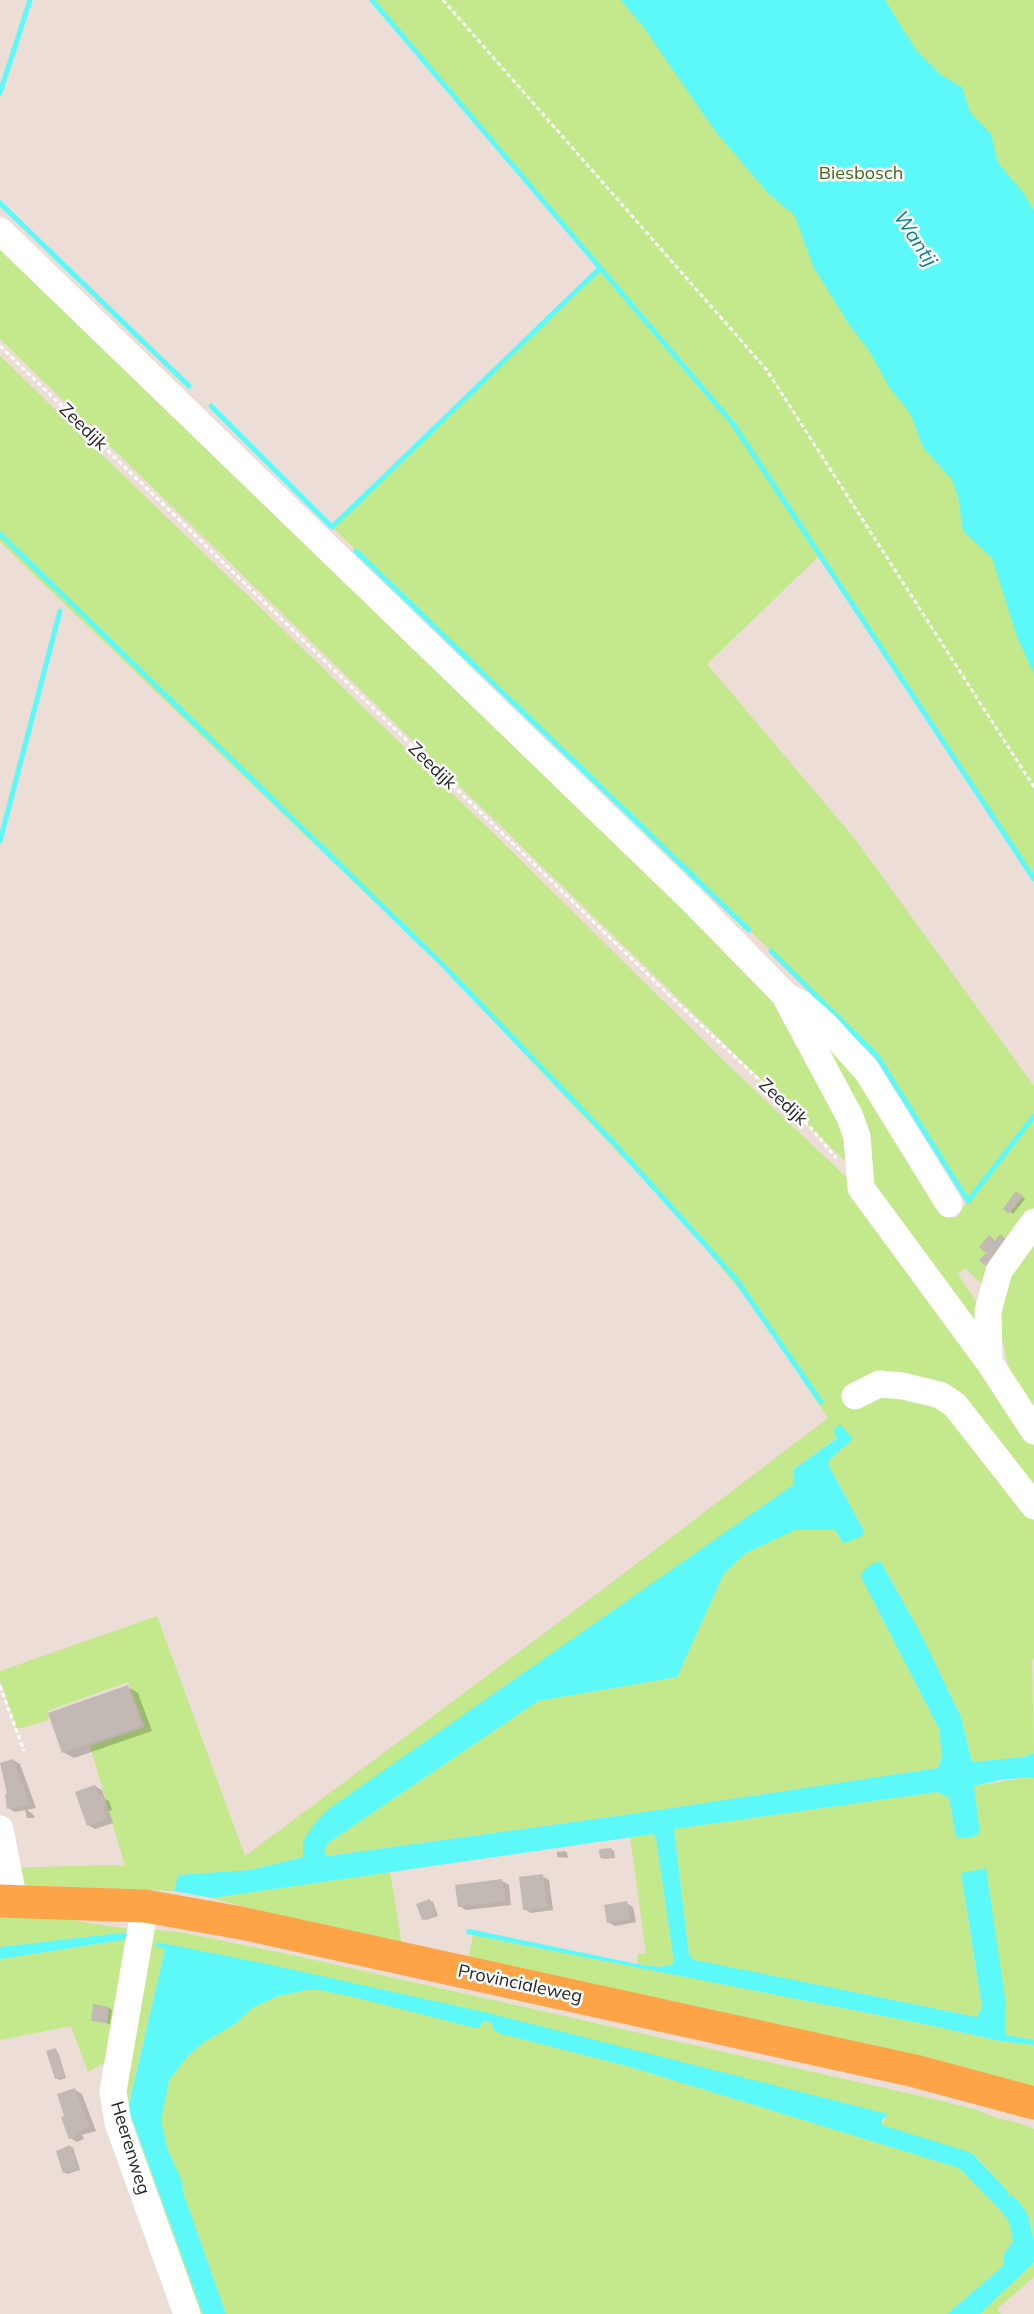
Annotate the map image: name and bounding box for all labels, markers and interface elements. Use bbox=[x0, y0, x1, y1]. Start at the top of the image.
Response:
park label: Biesbosch bbox=[819, 163, 903, 185]
water label: Wantij bbox=[888, 207, 942, 271]
street label: Zeedijk bbox=[54, 399, 112, 455]
street label: Zeedijk bbox=[403, 738, 461, 794]
street label: Zeedijk bbox=[754, 1074, 812, 1130]
street label: Provincialeweg bbox=[456, 1960, 584, 2008]
street label: Heerenweg bbox=[106, 2099, 154, 2197]

